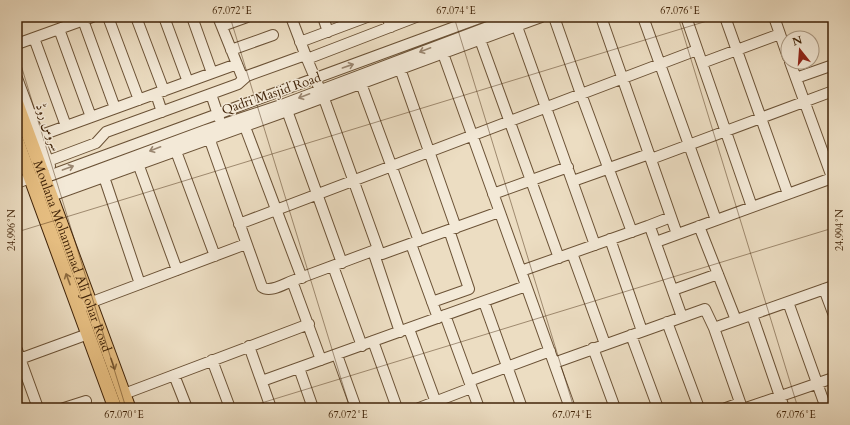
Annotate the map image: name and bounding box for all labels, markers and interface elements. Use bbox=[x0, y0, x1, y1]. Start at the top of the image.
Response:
text: 67.072°E bbox=[212, 4, 252, 18]
text: 67.074°E bbox=[436, 4, 476, 18]
text: 67.076°E bbox=[660, 4, 700, 18]
north arrow bbox=[780, 30, 820, 70]
text: N bbox=[790, 32, 804, 49]
one-way arrow bbox=[420, 47, 432, 55]
one-way arrow bbox=[342, 62, 354, 70]
street label: Qadri Masjid Road bbox=[219, 68, 324, 119]
one-way arrow bbox=[298, 93, 310, 101]
street label: سروس روڈ bbox=[31, 101, 65, 154]
one-way arrow bbox=[148, 146, 161, 153]
street label: Moulana Mohammad Ali Johar Road bbox=[29, 158, 116, 355]
one-way arrow bbox=[62, 164, 74, 172]
text: 24.996°N bbox=[5, 209, 19, 251]
text: 24.994°N bbox=[833, 209, 847, 251]
one-way arrow bbox=[64, 273, 71, 286]
one-way arrow bbox=[109, 357, 117, 369]
text: 67.070°E bbox=[104, 408, 144, 422]
text: 67.072°E bbox=[328, 408, 368, 422]
text: 67.074°E bbox=[552, 408, 592, 422]
text: 67.076°E bbox=[776, 408, 816, 422]

